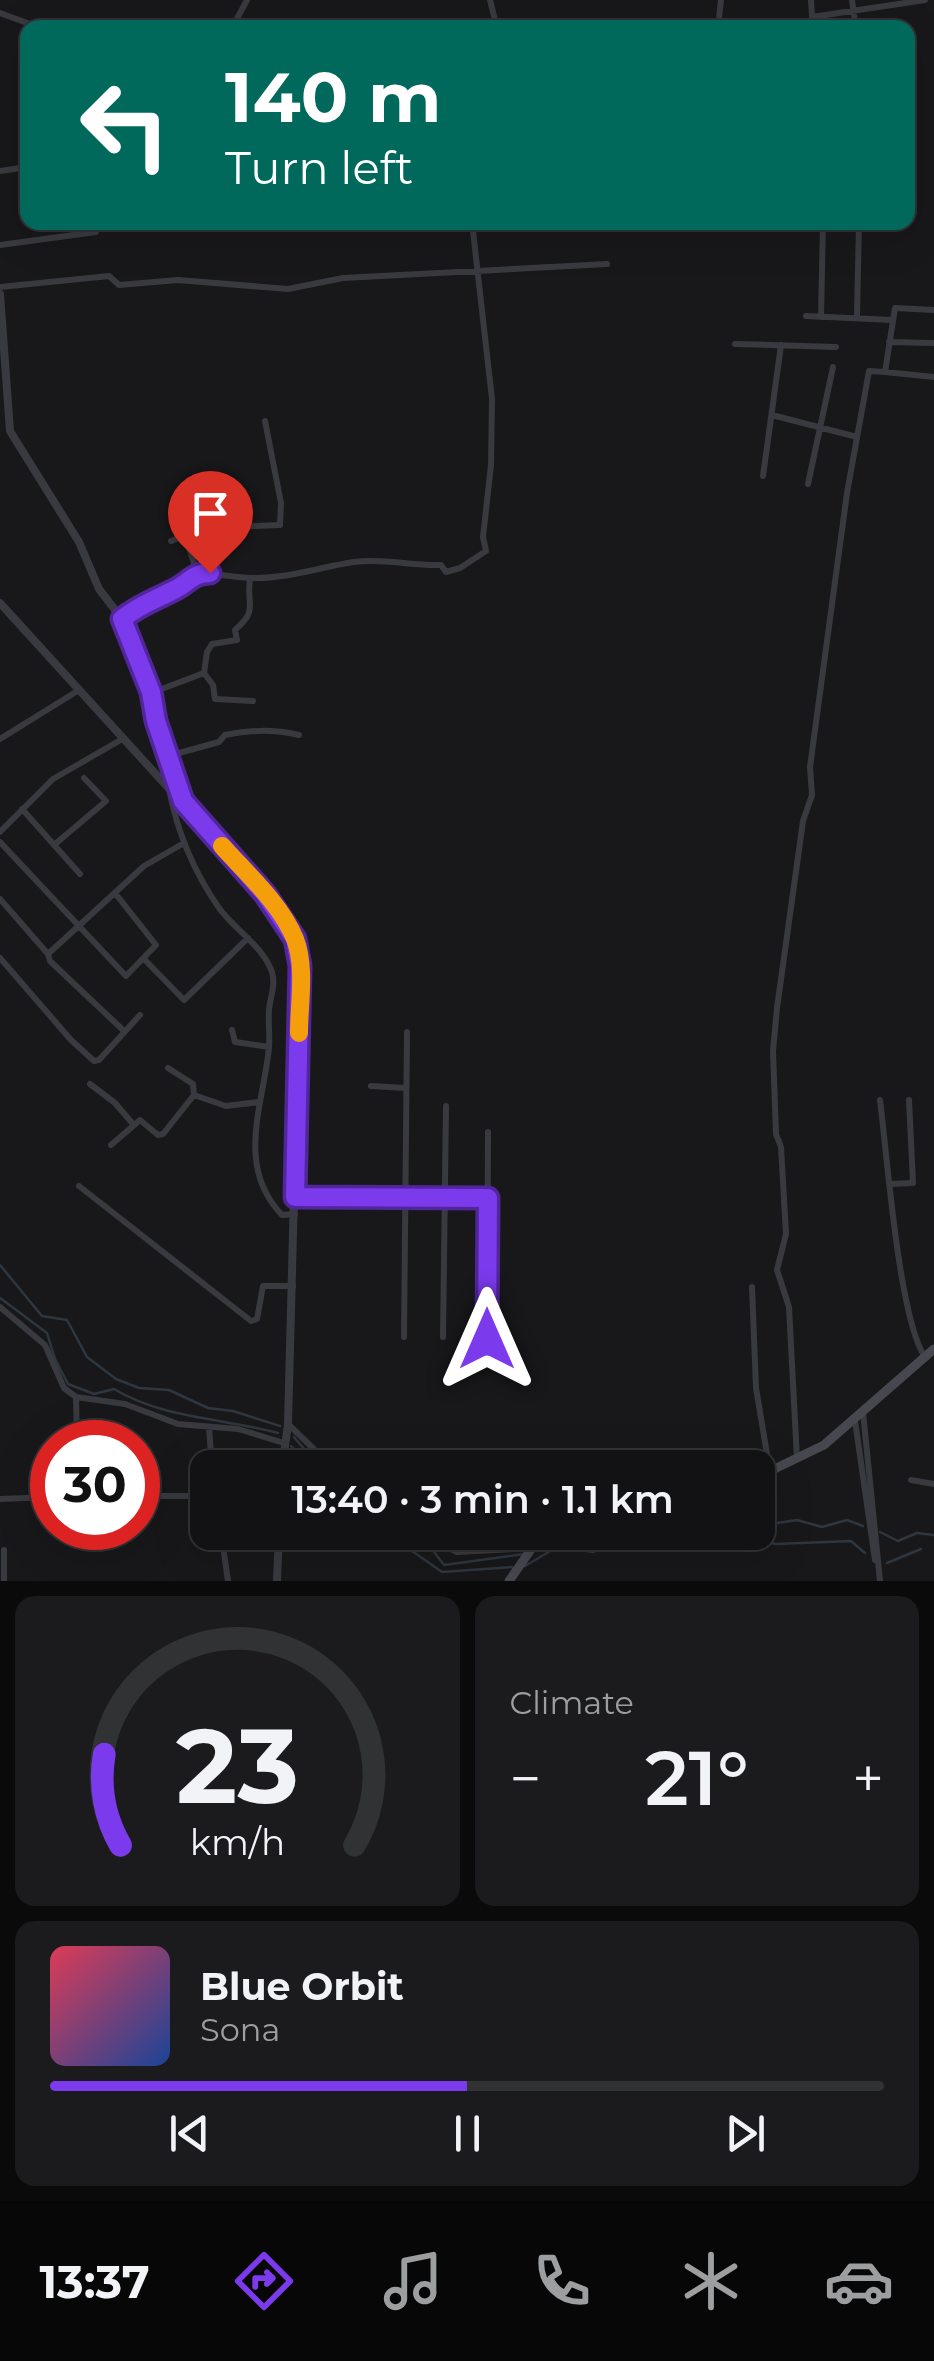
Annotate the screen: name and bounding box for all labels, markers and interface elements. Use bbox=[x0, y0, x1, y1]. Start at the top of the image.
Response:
text: 140 m bbox=[225, 54, 441, 140]
icon: left bbox=[60, 60, 190, 190]
text: Turn left bbox=[225, 140, 413, 195]
pin bbox=[168, 471, 253, 574]
icon: arrive bbox=[183, 486, 238, 541]
position arrow bbox=[435, 1287, 539, 1391]
speed limit sign: 30 bbox=[30, 1420, 160, 1550]
text: 13:40 · 3 min · 1.1 km bbox=[291, 1476, 674, 1523]
text: Climate bbox=[510, 1683, 634, 1722]
text: 23 bbox=[176, 1702, 299, 1829]
text: 21° bbox=[645, 1732, 749, 1824]
text: − bbox=[510, 1745, 541, 1812]
text: + bbox=[852, 1745, 884, 1812]
text: km/h bbox=[190, 1820, 285, 1864]
text: Blue Orbit bbox=[200, 1963, 404, 2010]
text: Sona bbox=[200, 2010, 280, 2049]
icon: previous bbox=[162, 2106, 217, 2161]
icon: pause bbox=[440, 2106, 495, 2161]
icon: next bbox=[718, 2106, 773, 2161]
icon: directions bbox=[229, 2246, 299, 2316]
icon: music bbox=[378, 2246, 448, 2316]
icon: phone bbox=[527, 2246, 597, 2316]
icon: climate bbox=[676, 2246, 746, 2316]
icon: car bbox=[824, 2246, 894, 2316]
text: 13:37 bbox=[39, 2254, 150, 2309]

